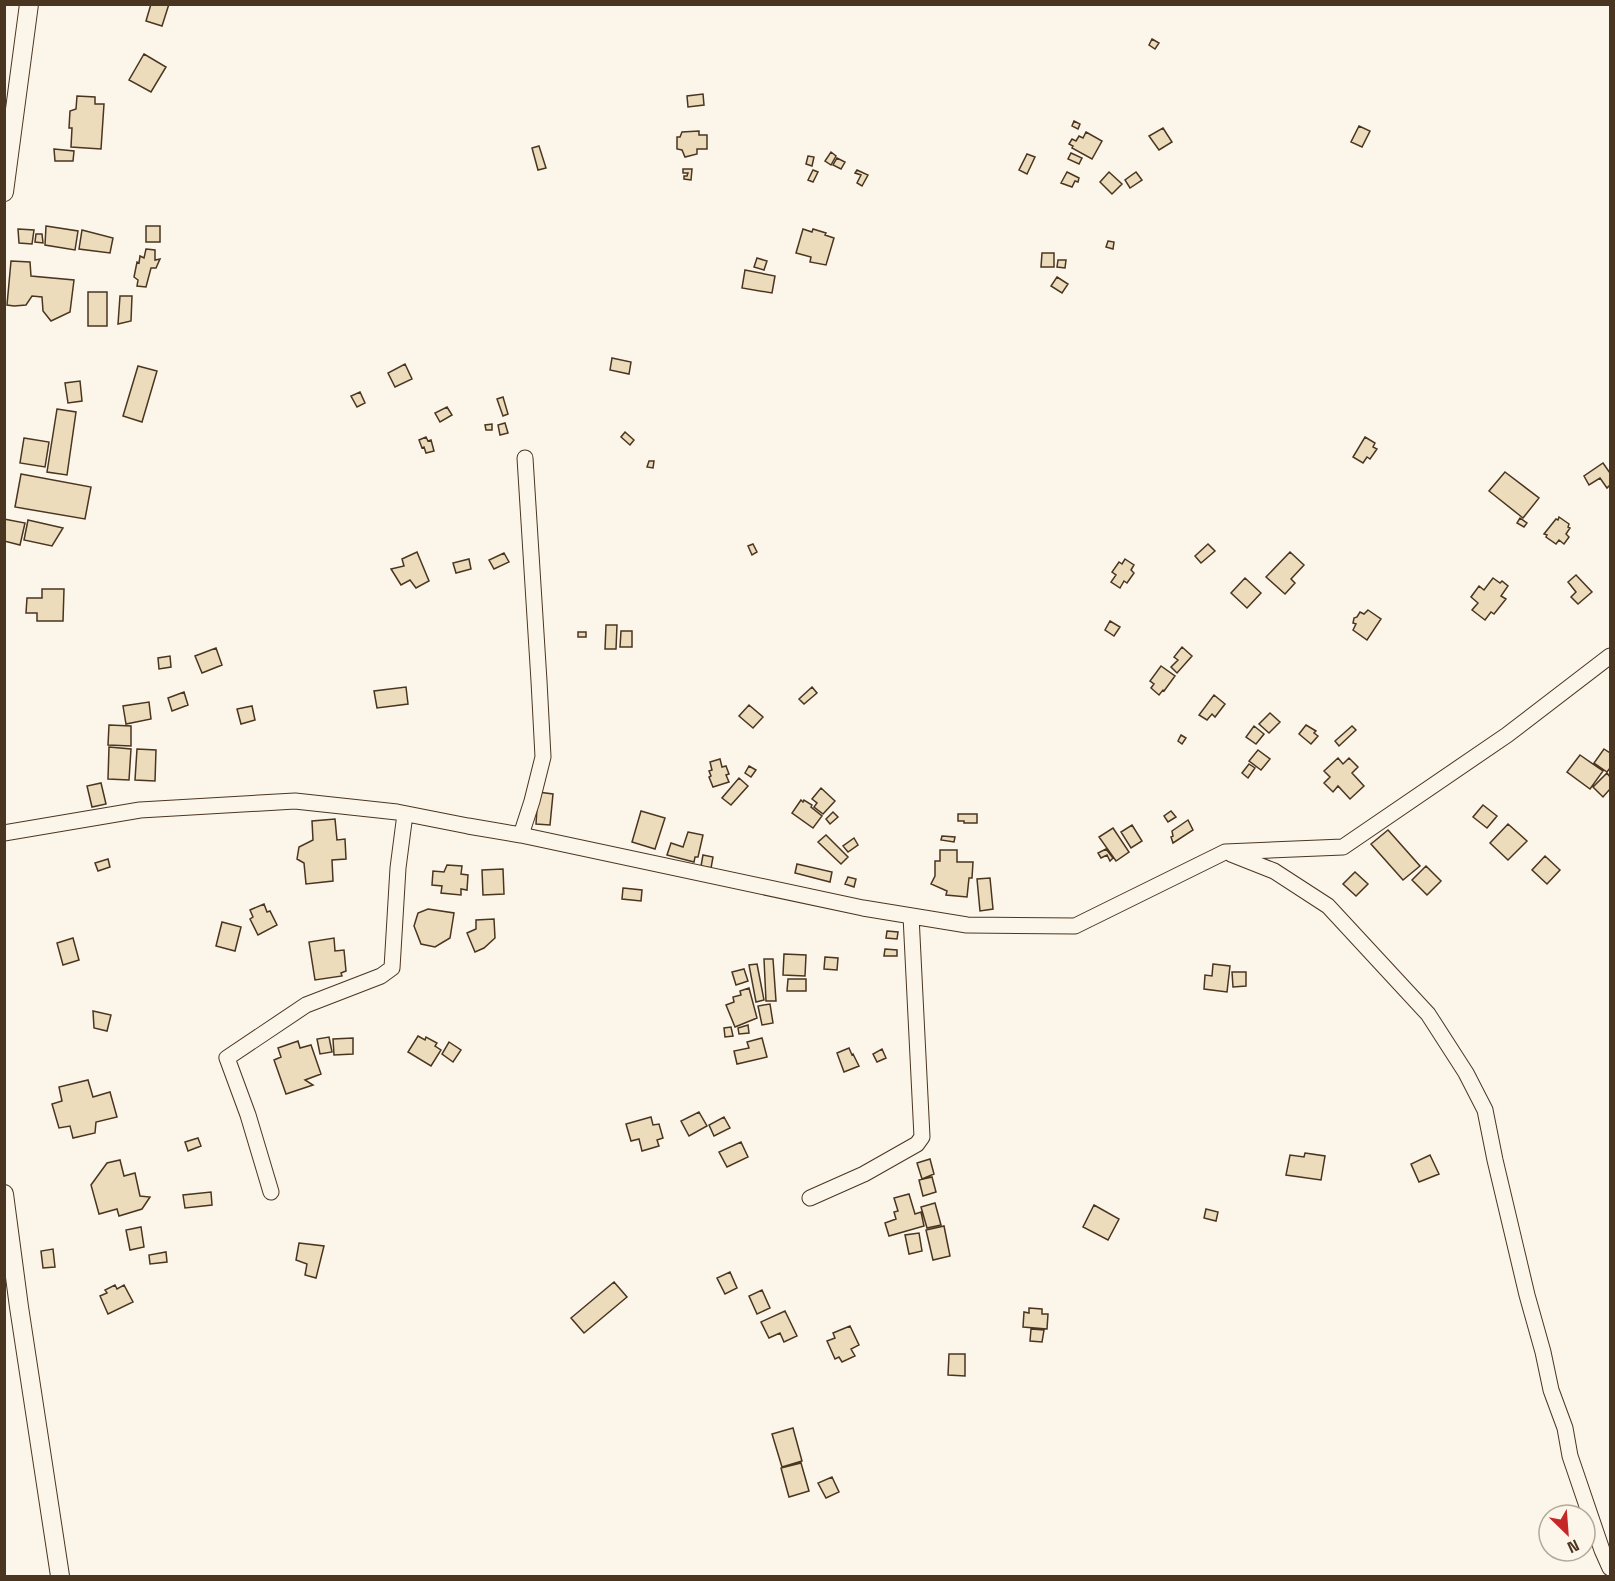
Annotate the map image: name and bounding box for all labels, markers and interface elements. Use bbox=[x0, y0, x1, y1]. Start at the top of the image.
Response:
north arrow bbox=[1537, 1503, 1597, 1563]
text: N bbox=[1564, 1534, 1582, 1558]

